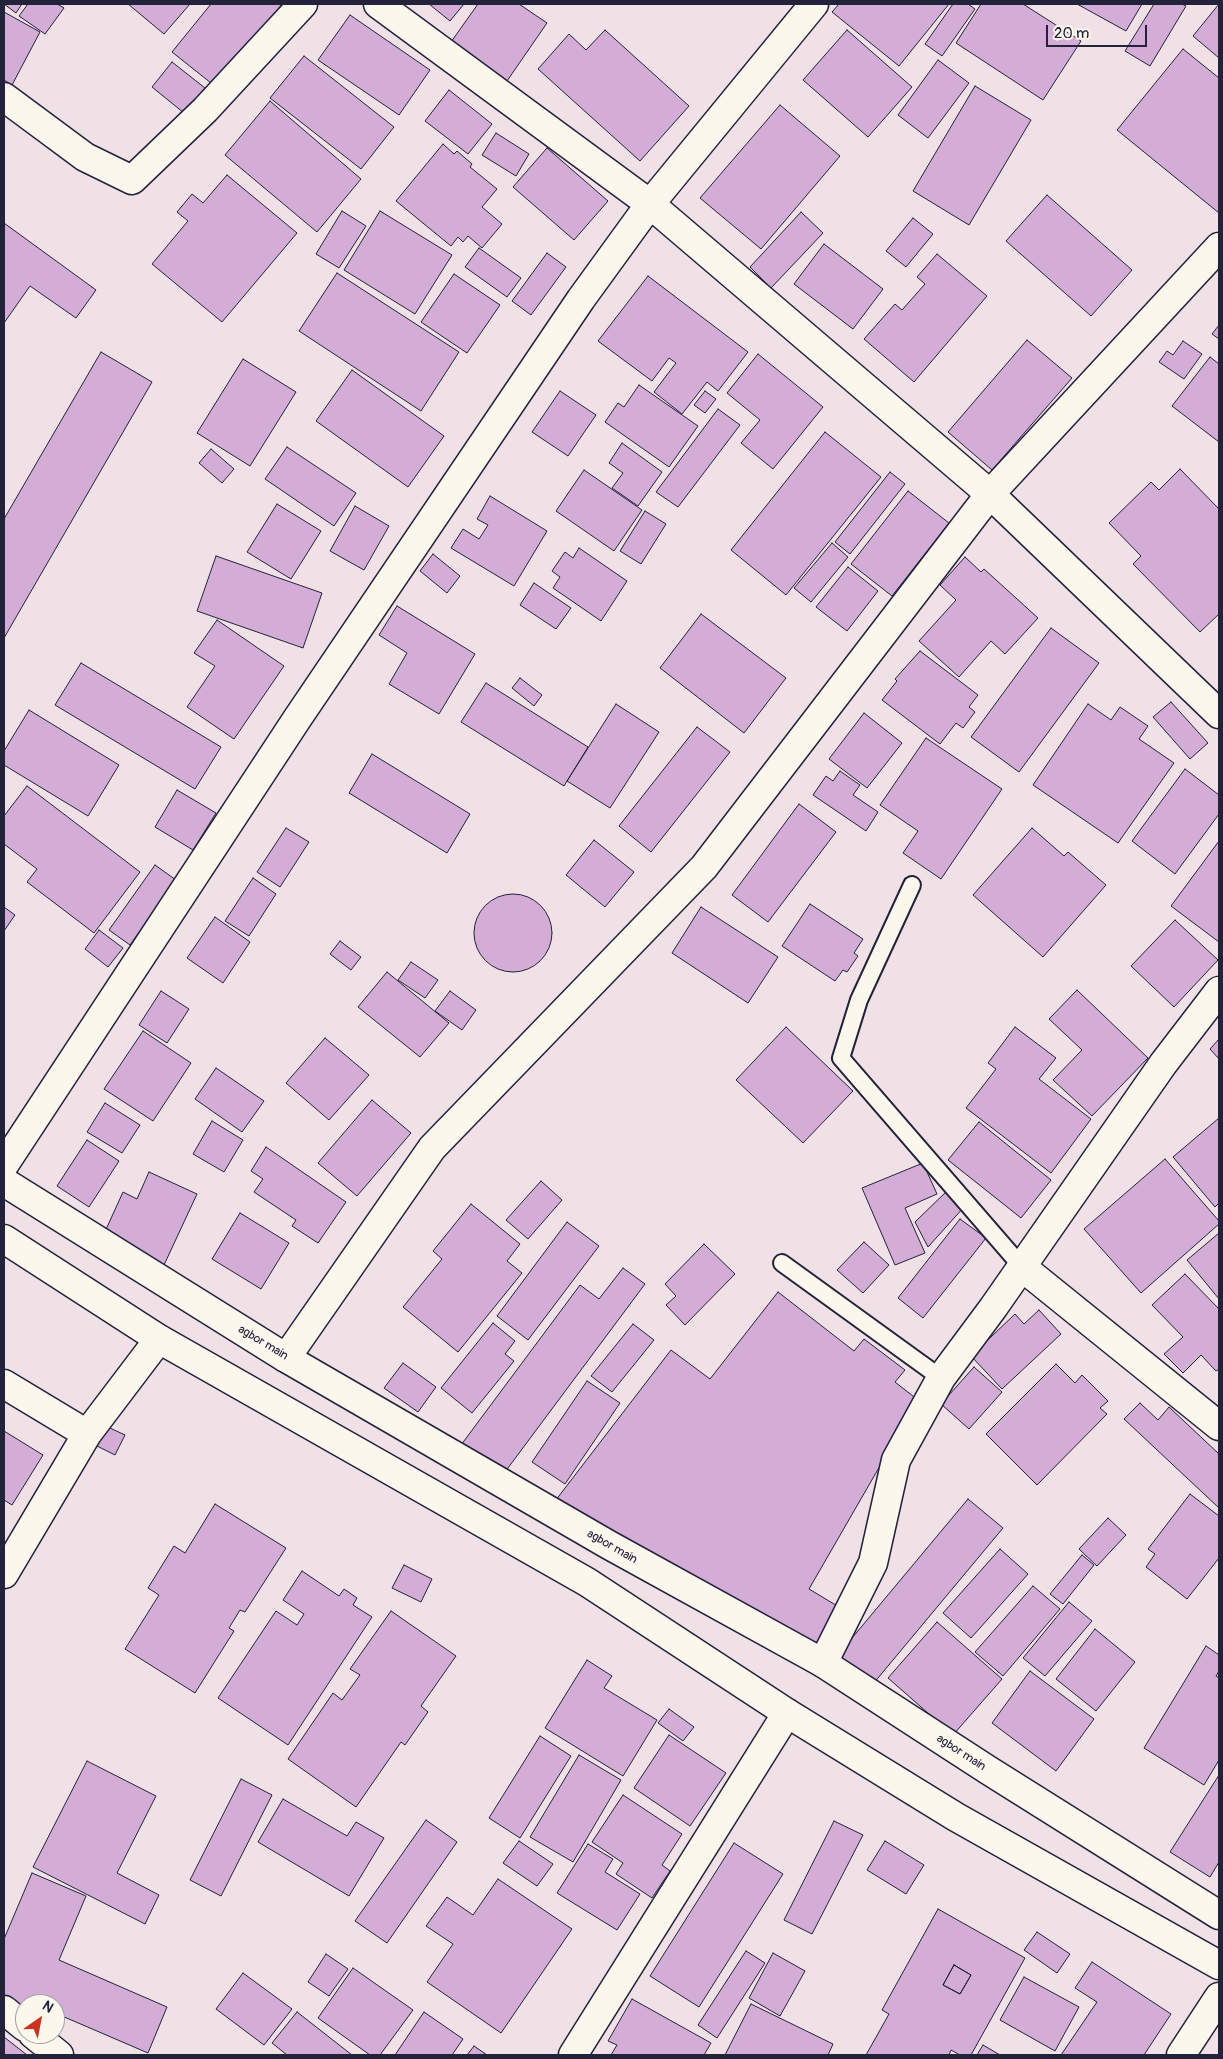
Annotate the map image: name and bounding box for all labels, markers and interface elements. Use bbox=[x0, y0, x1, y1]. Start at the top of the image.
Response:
scale bar bbox=[1048, 15, 1149, 47]
text: 20 m bbox=[1054, 24, 1089, 43]
street label: agbor main bbox=[235, 1322, 291, 1364]
street label: agbor main bbox=[584, 1527, 640, 1567]
street label: agbor main bbox=[934, 1732, 988, 1774]
north arrow bbox=[15, 1994, 65, 2044]
text: N bbox=[39, 1997, 56, 2017]

